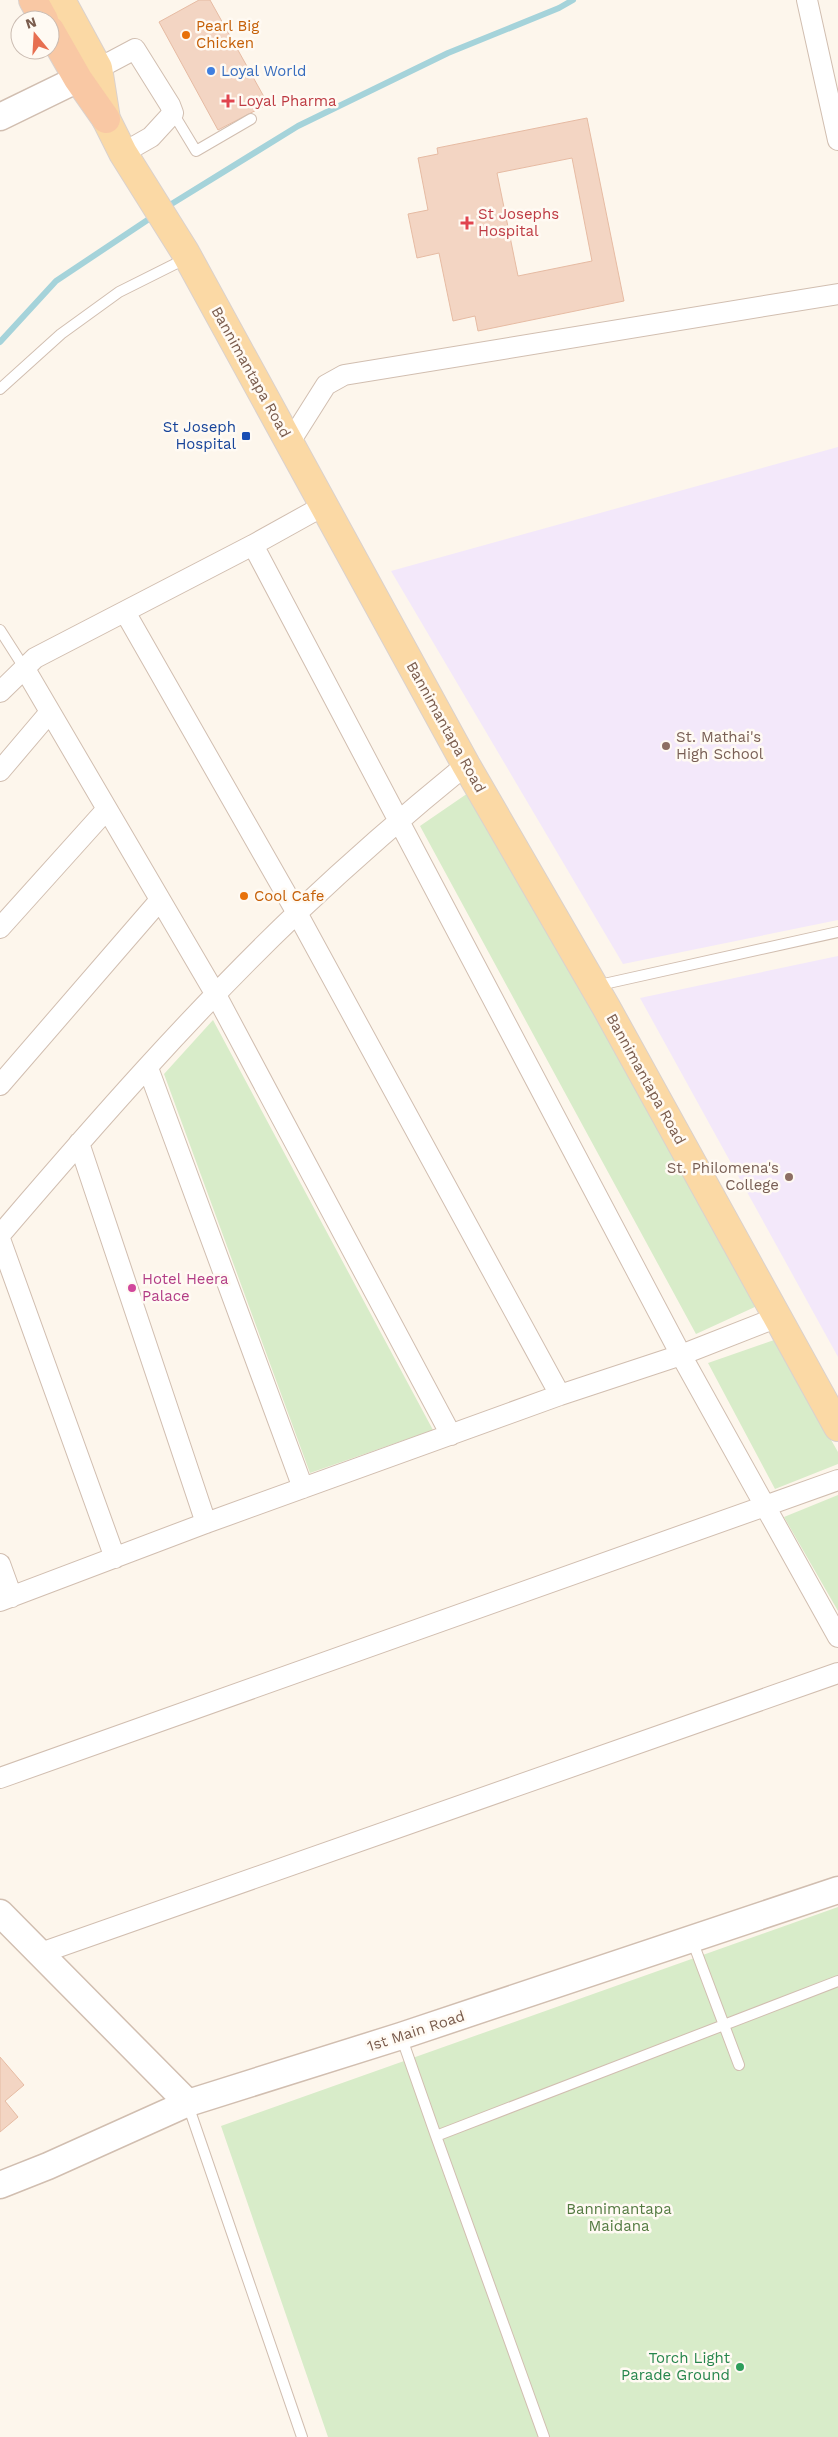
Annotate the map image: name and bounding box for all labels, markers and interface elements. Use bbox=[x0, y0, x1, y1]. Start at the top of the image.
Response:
north arrow bbox=[10, 10, 60, 60]
text: N bbox=[24, 13, 38, 32]
place label: Pearl Big Chicken bbox=[196, 17, 259, 52]
marker: Pearl Big Chicken bbox=[180, 29, 192, 41]
place label: Loyal World bbox=[221, 62, 306, 80]
marker: Loyal World bbox=[205, 65, 217, 77]
place label: Loyal Pharma bbox=[238, 92, 337, 110]
marker: Loyal Pharma bbox=[222, 95, 234, 107]
place label: St Josephs Hospital bbox=[478, 205, 559, 240]
marker: St Josephs Hospital bbox=[460, 216, 474, 230]
street label: Bannimantapa Road bbox=[208, 303, 294, 441]
place label: St Joseph Hospital bbox=[163, 418, 236, 453]
marker: St Joseph Hospital bbox=[240, 430, 252, 442]
street label: Bannimantapa Road bbox=[403, 658, 489, 796]
place label: St. Mathai's High School bbox=[676, 728, 764, 763]
marker: St. Mathai's High School bbox=[660, 740, 672, 752]
place label: Cool Cafe bbox=[254, 887, 325, 905]
marker: Cool Cafe bbox=[238, 890, 250, 902]
street label: Bannimantapa Road bbox=[603, 1010, 689, 1148]
place label: St. Philomena's College bbox=[667, 1159, 779, 1194]
marker: St. Philomena's College bbox=[783, 1171, 795, 1183]
place label: Hotel Heera Palace bbox=[142, 1270, 229, 1305]
marker: Hotel Heera Palace bbox=[126, 1282, 138, 1294]
street label: 1st Main Road bbox=[365, 2007, 467, 2055]
park label: Bannimantapa Maidana bbox=[566, 2200, 672, 2235]
place label: Torch Light Parade Ground bbox=[621, 2349, 731, 2384]
marker: Torch Light Parade Ground bbox=[734, 2361, 746, 2373]

